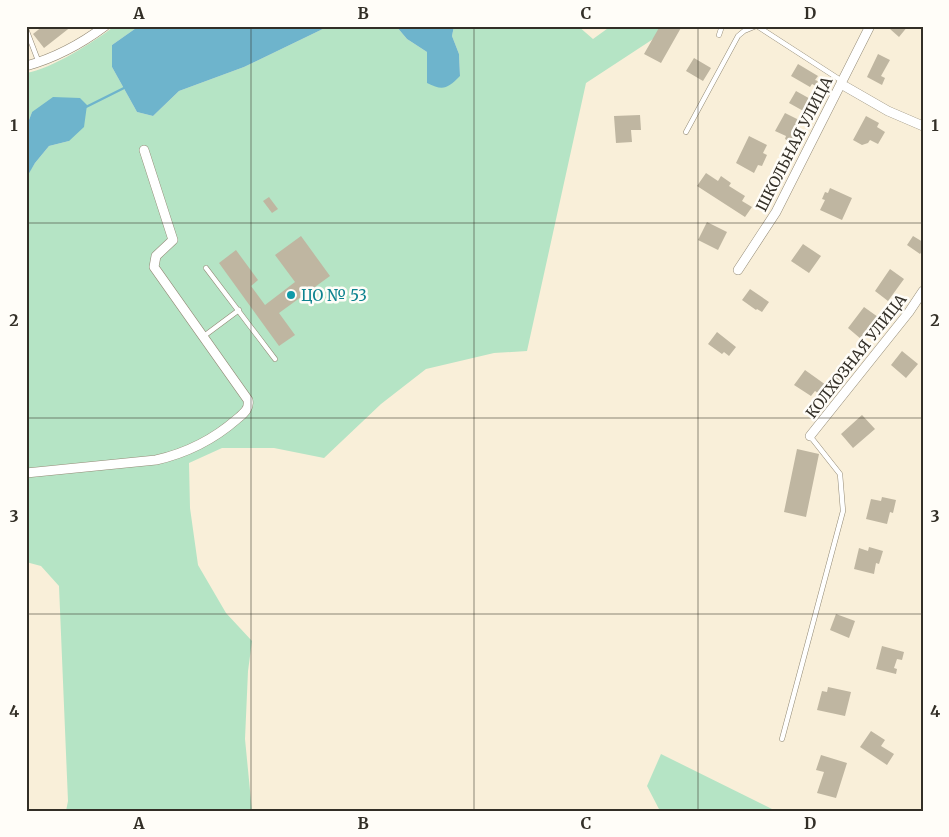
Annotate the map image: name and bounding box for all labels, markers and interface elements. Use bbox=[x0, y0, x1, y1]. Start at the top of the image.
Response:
text: A bbox=[132, 3, 145, 23]
text: B bbox=[357, 3, 369, 23]
text: C bbox=[581, 3, 591, 23]
text: D bbox=[804, 3, 816, 23]
street label: ШКОЛЬНАЯ УЛИЦА bbox=[752, 73, 836, 215]
text: 1 bbox=[10, 115, 18, 135]
text: 1 bbox=[931, 115, 939, 135]
place label: ЦО № 53 bbox=[301, 286, 367, 305]
marker: ЦО № 53 bbox=[285, 289, 297, 301]
street label: КОЛХОЗНАЯ УЛИЦА bbox=[802, 290, 911, 422]
text: 2 bbox=[9, 310, 19, 330]
text: 2 bbox=[930, 310, 940, 330]
text: 3 bbox=[9, 506, 19, 526]
text: 3 bbox=[930, 506, 940, 526]
text: 4 bbox=[9, 701, 19, 721]
text: 4 bbox=[930, 701, 940, 721]
text: A bbox=[132, 813, 145, 833]
text: B bbox=[357, 813, 369, 833]
text: C bbox=[581, 813, 591, 833]
text: D bbox=[804, 813, 816, 833]

